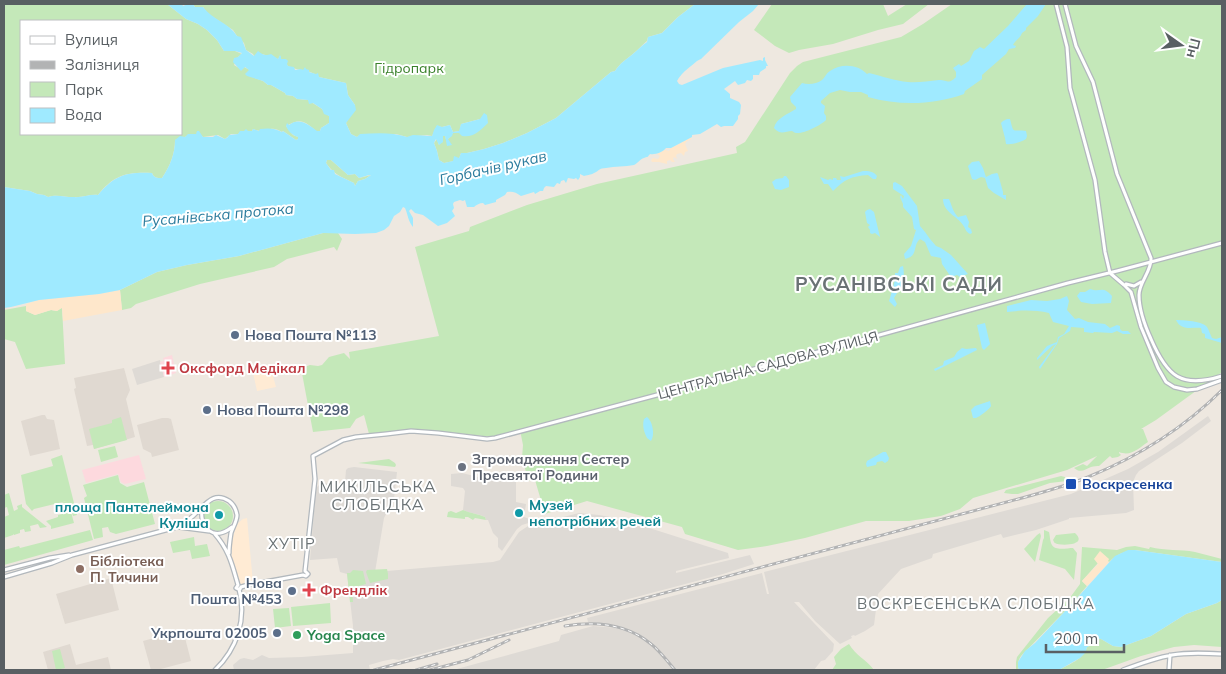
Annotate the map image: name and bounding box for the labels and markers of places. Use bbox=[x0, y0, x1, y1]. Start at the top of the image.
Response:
place label: Нова Пошта №113 bbox=[245, 326, 377, 344]
marker: Нова Пошта №113 bbox=[229, 329, 241, 341]
place label: Оксфорд Медікал bbox=[179, 359, 306, 377]
marker: Оксфорд Медікал bbox=[161, 361, 175, 375]
place label: Нова Пошта №298 bbox=[217, 401, 349, 419]
marker: Нова Пошта №298 bbox=[201, 404, 213, 416]
place label: Згромадження Сестер Пресвятої Родини bbox=[472, 450, 629, 484]
marker: Згромадження Сестер Пресвятої Родини bbox=[456, 461, 468, 473]
place label: Воскресенка bbox=[1082, 475, 1173, 493]
marker: Воскресенка bbox=[1064, 477, 1078, 491]
place label: Музей непотрібних речей bbox=[529, 496, 661, 530]
place label: площа Пантелеймона Куліша bbox=[55, 498, 209, 532]
marker: Музей непотрібних речей bbox=[513, 507, 525, 519]
marker: площа Пантелеймона Куліша bbox=[213, 509, 225, 521]
place label: Бібліотека П. Тичини bbox=[90, 552, 164, 586]
marker: Бібліотека П. Тичини bbox=[74, 563, 86, 575]
place label: Нова Пошта №453 bbox=[191, 574, 282, 608]
place label: Френдлік bbox=[320, 581, 388, 599]
marker: Френдлік bbox=[302, 583, 316, 597]
marker: Нова Пошта №453 bbox=[286, 585, 298, 597]
place label: Укрпошта 02005 bbox=[150, 624, 267, 642]
place label: Yoga Space bbox=[306, 626, 385, 644]
marker: Укрпошта 02005 bbox=[271, 627, 283, 639]
marker: Yoga Space bbox=[291, 629, 303, 641]

